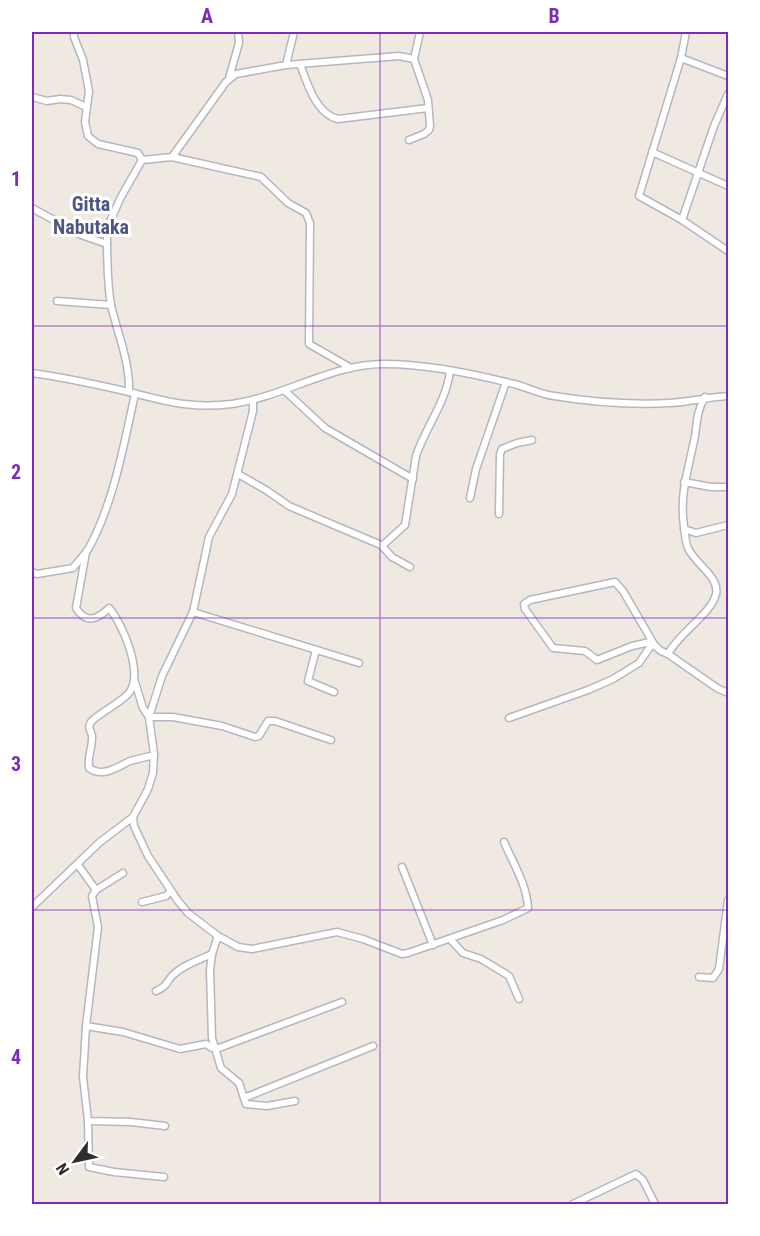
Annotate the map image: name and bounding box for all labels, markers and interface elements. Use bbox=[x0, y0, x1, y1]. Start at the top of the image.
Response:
text: A bbox=[201, 4, 213, 28]
text: B bbox=[548, 4, 560, 28]
text: 1 bbox=[11, 167, 21, 191]
district label: Gitta Nabutaka bbox=[53, 192, 129, 239]
text: 2 bbox=[11, 460, 21, 484]
text: 3 bbox=[11, 752, 21, 776]
text: 4 bbox=[11, 1045, 21, 1069]
north arrow bbox=[45, 1131, 105, 1191]
text: N bbox=[52, 1160, 73, 1178]

